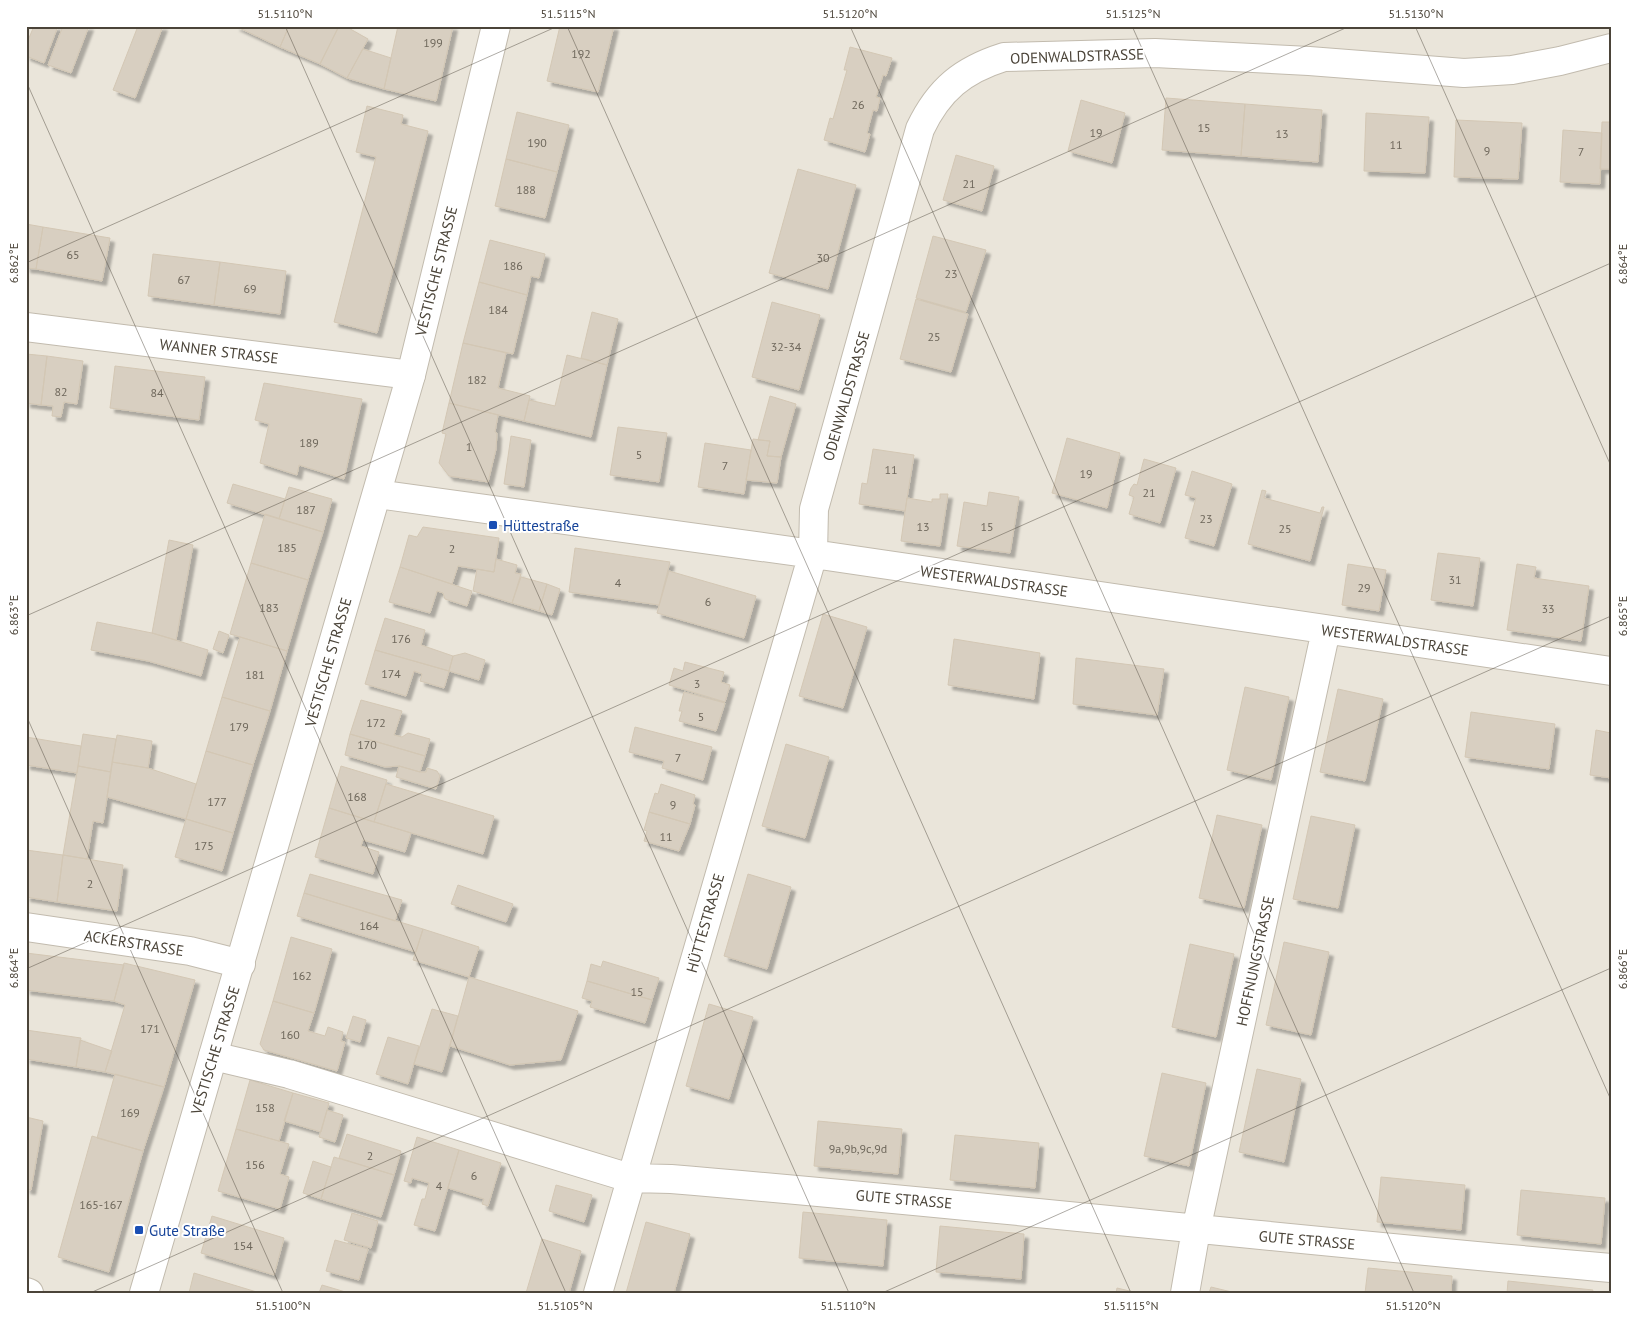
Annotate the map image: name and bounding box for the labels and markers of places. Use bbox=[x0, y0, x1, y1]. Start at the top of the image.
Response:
place label: Hüttestraße bbox=[503, 516, 579, 535]
marker: Hüttestraße bbox=[487, 519, 499, 531]
place label: Gute Straße bbox=[149, 1221, 225, 1240]
marker: Gute Straße bbox=[133, 1224, 145, 1236]

